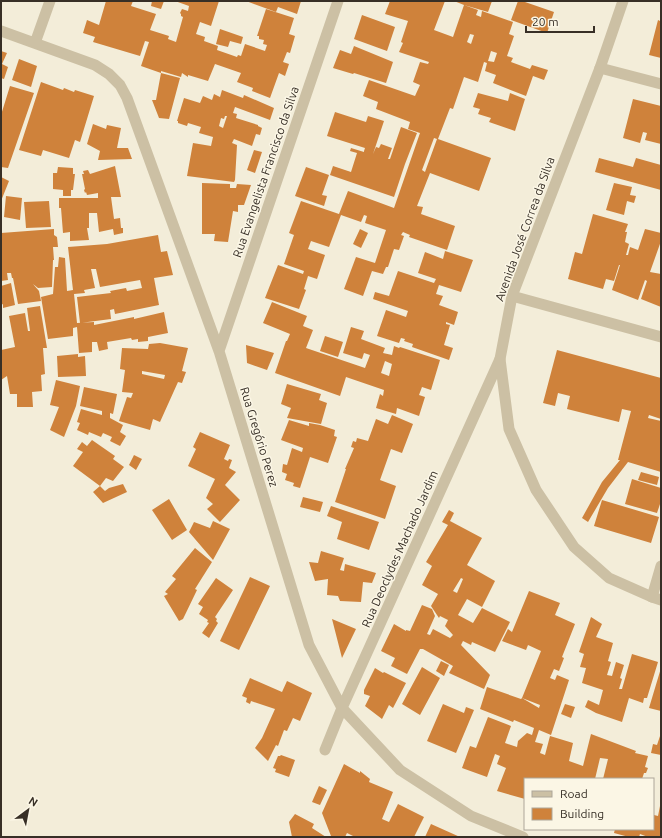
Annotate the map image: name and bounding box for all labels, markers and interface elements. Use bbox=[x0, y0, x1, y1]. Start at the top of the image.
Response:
scale bar bbox=[526, 8, 594, 34]
text: 20 m bbox=[532, 15, 559, 28]
street label: Rua Evangelista Francisco da Silva bbox=[230, 85, 301, 259]
street label: Avenida José Correa da Silva bbox=[492, 155, 557, 303]
street label: Rua Gregório Perez bbox=[238, 385, 281, 489]
street label: Rua Deoclydes Machado Jardim bbox=[359, 468, 440, 629]
legend bbox=[524, 778, 654, 830]
text: Road bbox=[560, 787, 588, 800]
north arrow bbox=[8, 790, 48, 830]
text: N bbox=[27, 794, 40, 809]
text: Building bbox=[560, 807, 604, 820]

